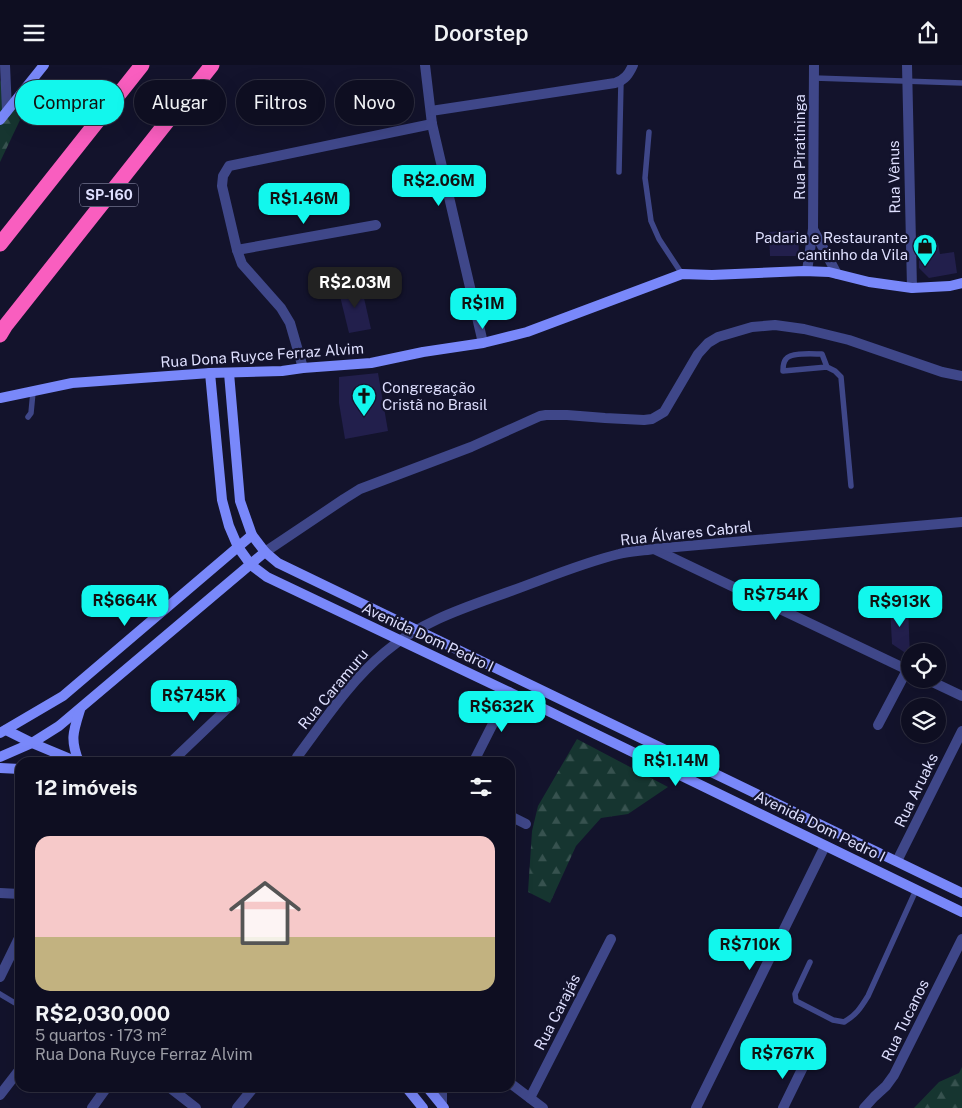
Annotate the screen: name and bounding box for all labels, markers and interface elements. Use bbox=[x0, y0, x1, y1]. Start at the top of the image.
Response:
icon: menu bbox=[20, 19, 48, 47]
icon: share bbox=[914, 19, 942, 47]
text: Doorstep bbox=[433, 20, 529, 46]
chip: Comprar bbox=[15, 80, 124, 125]
chip: Alugar bbox=[134, 80, 226, 125]
chip: Filtros bbox=[236, 80, 325, 125]
chip: Novo bbox=[335, 80, 414, 125]
street label: Rua Piratininga bbox=[791, 94, 808, 200]
street label: Rua Vênus bbox=[885, 140, 903, 214]
pin: R$2.06M bbox=[393, 165, 485, 207]
text: R$2.06M bbox=[403, 171, 475, 190]
road number: SP-160 bbox=[80, 183, 138, 207]
pin: R$1.46M bbox=[258, 183, 350, 225]
text: R$1.46M bbox=[270, 189, 338, 208]
place label: Padaria e Restaurante cantinho da Vila bbox=[755, 229, 908, 263]
shop icon: Padaria e Restaurante cantinho da Vila bbox=[912, 233, 938, 267]
pin: R$2.03M bbox=[309, 267, 401, 309]
text: R$2.03M bbox=[319, 273, 391, 292]
pin: R$1M bbox=[453, 287, 513, 330]
text: R$1M bbox=[461, 294, 505, 313]
street label: Rua Dona Ruyce Ferraz Alvim bbox=[160, 339, 364, 371]
place label: Congregação Cristã no Brasil bbox=[382, 379, 488, 413]
church icon: Congregação Cristã no Brasil bbox=[351, 383, 377, 417]
street label: Rua Álvares Cabral bbox=[619, 518, 753, 548]
pin: R$754K bbox=[735, 579, 817, 621]
pin: R$664K bbox=[84, 585, 166, 627]
text: R$754K bbox=[744, 585, 808, 604]
pin: R$913K bbox=[859, 585, 941, 628]
text: R$664K bbox=[92, 591, 158, 610]
text: R$913K bbox=[869, 592, 931, 611]
street label: Avenida Dom Pedro I bbox=[359, 599, 497, 675]
map controls bbox=[901, 643, 946, 743]
button: locate bbox=[901, 643, 946, 688]
street label: Rua Caramuru bbox=[295, 645, 371, 733]
pin: R$745K bbox=[153, 679, 235, 722]
text: R$745K bbox=[162, 686, 226, 705]
pin: R$632K bbox=[461, 691, 543, 733]
text: R$632K bbox=[470, 697, 534, 716]
button: layers bbox=[901, 698, 946, 743]
pin: R$1.14M bbox=[630, 745, 722, 787]
street label: Rua Aruaks bbox=[891, 750, 941, 830]
text: R$1.14M bbox=[643, 751, 709, 770]
icon: filters bbox=[467, 773, 495, 801]
text: 12 imóveis bbox=[35, 775, 138, 800]
street label: Avenida Dom Pedro I bbox=[752, 787, 888, 865]
icon: home bbox=[220, 868, 310, 958]
pin: R$710K bbox=[709, 929, 791, 971]
text: R$710K bbox=[720, 935, 780, 954]
street label: Rua Carajás bbox=[531, 971, 583, 1053]
street label: Rua Tucanos bbox=[878, 977, 932, 1063]
text: R$2,030,000 bbox=[35, 1001, 170, 1026]
text: 5 quartos · 173 m² bbox=[35, 1026, 166, 1045]
pin: R$767K bbox=[742, 1037, 824, 1080]
text: R$767K bbox=[751, 1044, 815, 1063]
text: Rua Dona Ruyce Ferraz Alvim bbox=[35, 1045, 252, 1064]

